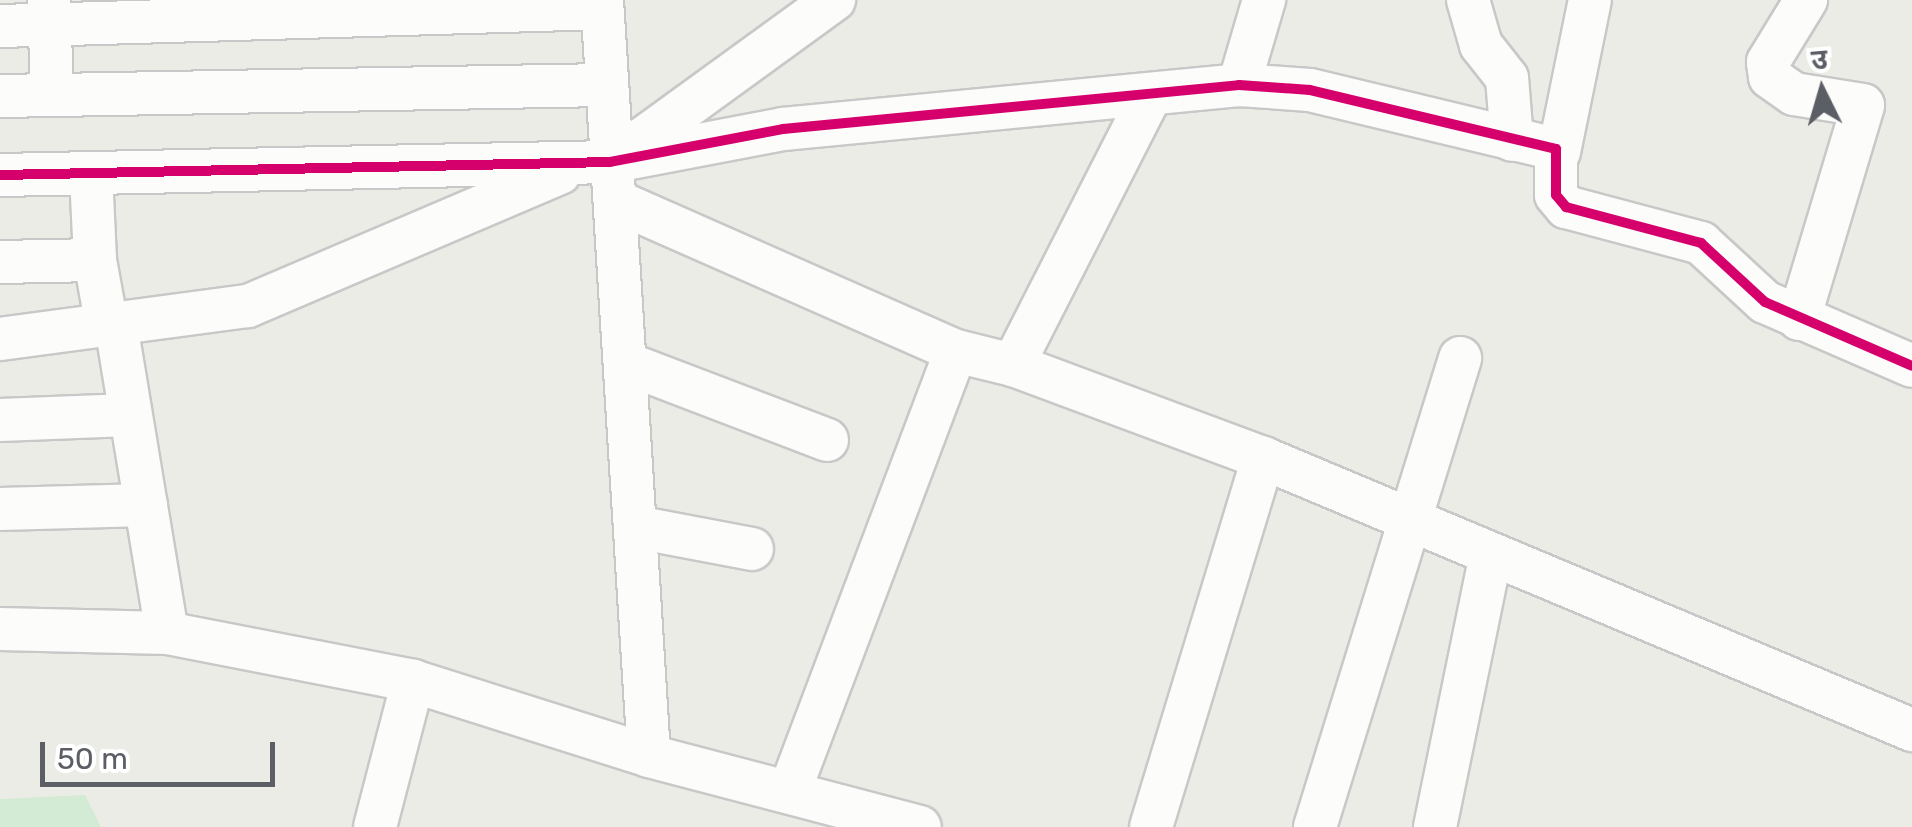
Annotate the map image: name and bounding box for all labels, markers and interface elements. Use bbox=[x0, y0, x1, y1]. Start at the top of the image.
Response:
north arrow bbox=[1772, 40, 1872, 140]
text: उ bbox=[1810, 42, 1829, 77]
scale bar bbox=[45, 722, 280, 784]
text: 50 m bbox=[57, 741, 128, 777]

